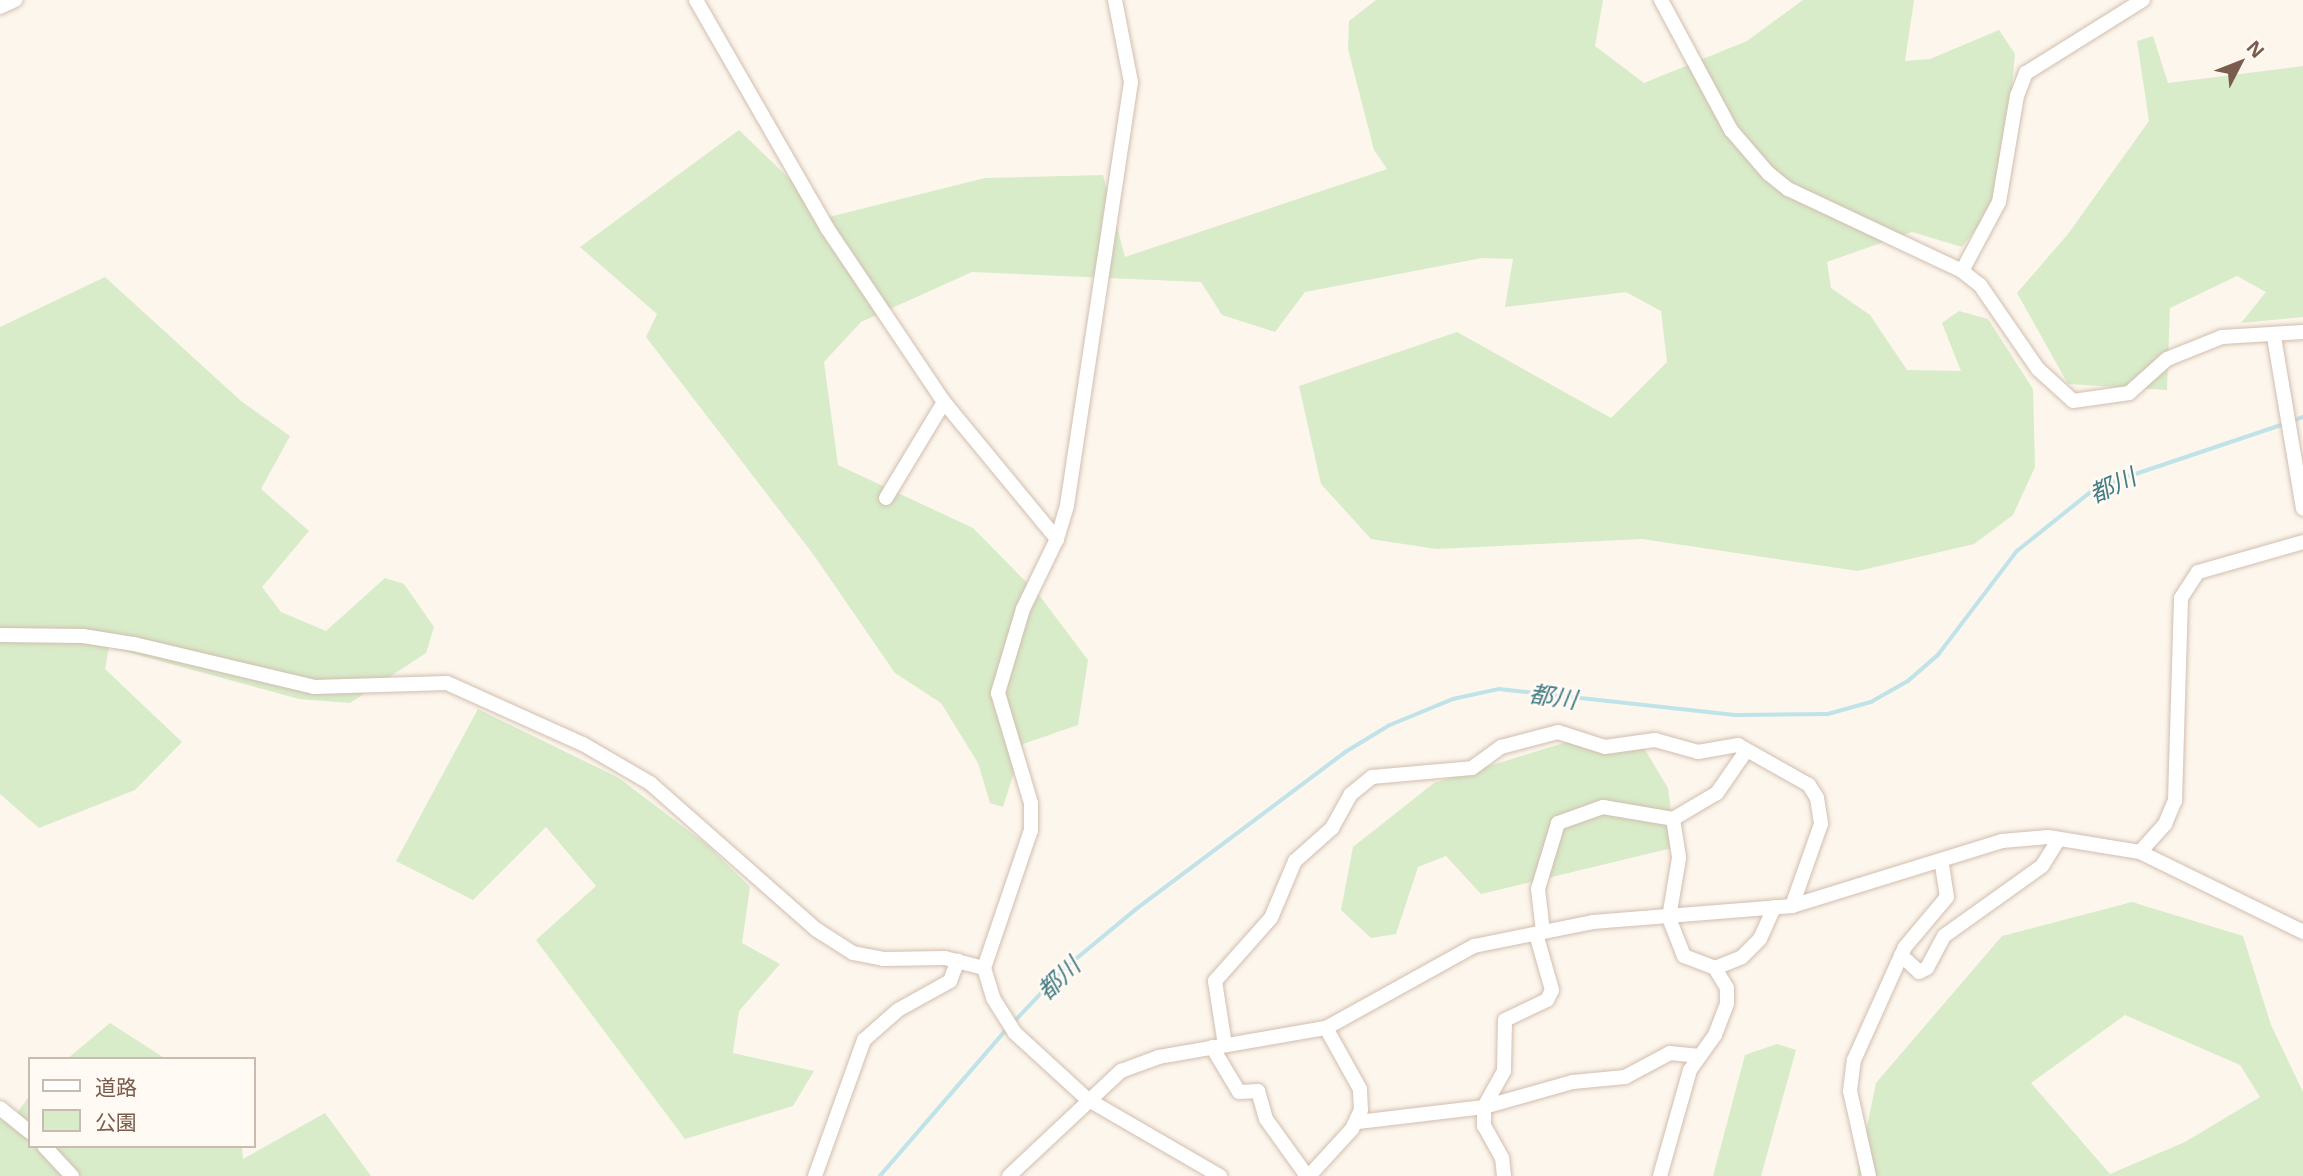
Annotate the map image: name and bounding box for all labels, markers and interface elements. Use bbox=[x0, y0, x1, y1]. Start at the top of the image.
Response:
north arrow bbox=[2205, 28, 2275, 98]
text: N bbox=[2241, 35, 2270, 63]
water label: 都川 bbox=[2084, 462, 2140, 508]
water label: 都川 bbox=[1527, 678, 1579, 714]
water label: 都川 bbox=[1031, 951, 1085, 1005]
legend bbox=[28, 1057, 256, 1148]
text: 道路 bbox=[95, 1073, 137, 1101]
text: 公園 bbox=[95, 1108, 137, 1136]

